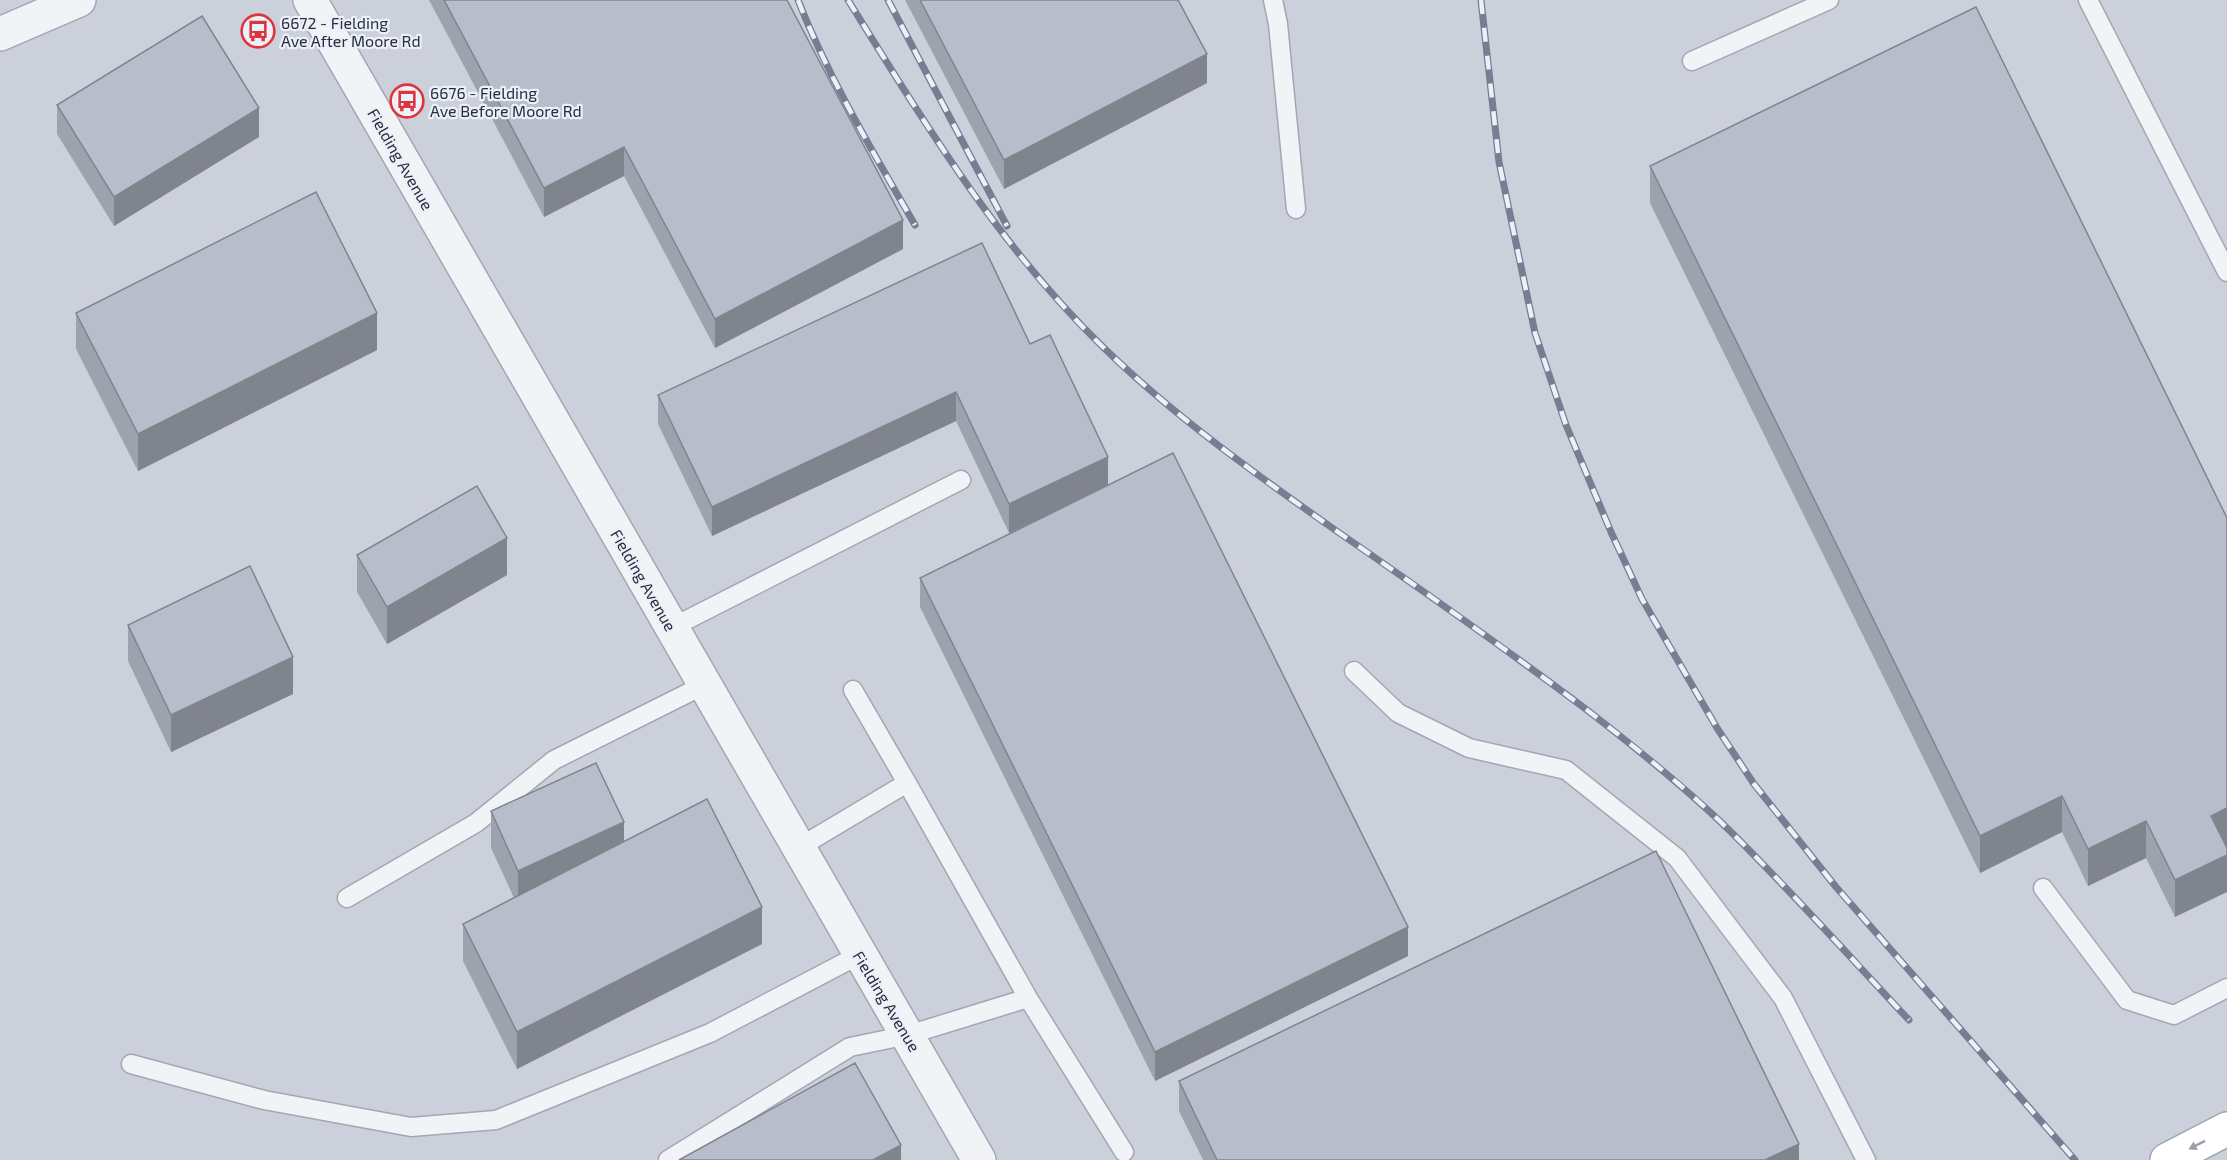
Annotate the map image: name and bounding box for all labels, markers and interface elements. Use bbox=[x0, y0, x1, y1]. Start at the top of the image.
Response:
bus stop icon: 6672 - Fielding Ave After Moore Rd bbox=[240, 13, 276, 49]
place label: 6672 - Fielding Ave After Moore Rd bbox=[281, 13, 421, 50]
bus stop icon: 6676 - Fielding Ave Before Moore Rd bbox=[389, 83, 425, 119]
place label: 6676 - Fielding Ave Before Moore Rd bbox=[430, 83, 582, 120]
street label: Fielding Avenue bbox=[364, 105, 438, 213]
street label: Fielding Avenue bbox=[607, 526, 681, 634]
street label: Fielding Avenue bbox=[849, 947, 925, 1055]
one-way arrow bbox=[2188, 1139, 2206, 1149]

